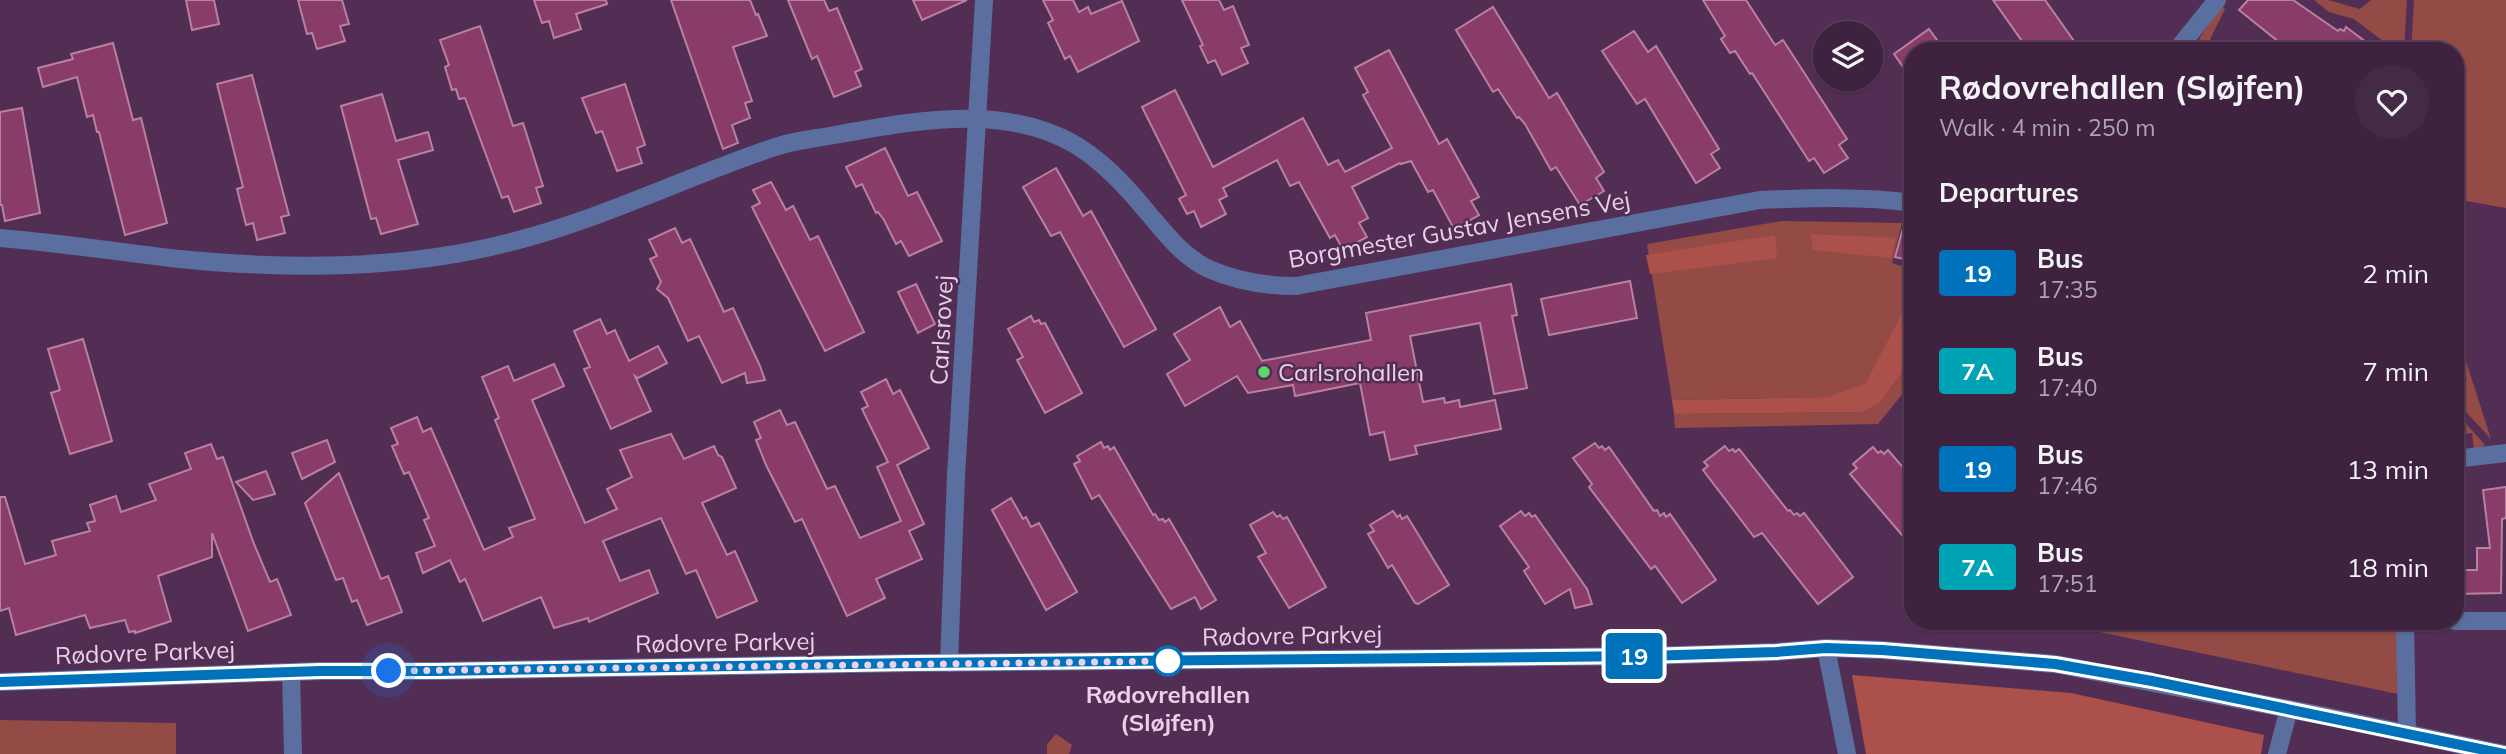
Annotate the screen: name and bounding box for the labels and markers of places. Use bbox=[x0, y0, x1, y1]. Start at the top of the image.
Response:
place label: Carlsrohallen bbox=[1278, 357, 1424, 387]
marker: Carlsrohallen bbox=[1256, 364, 1272, 380]
marker: Rødovrehallen (Sløjfen) bbox=[1153, 646, 1183, 676]
place label: Rødovrehallen (Sløjfen) bbox=[1086, 679, 1250, 737]

